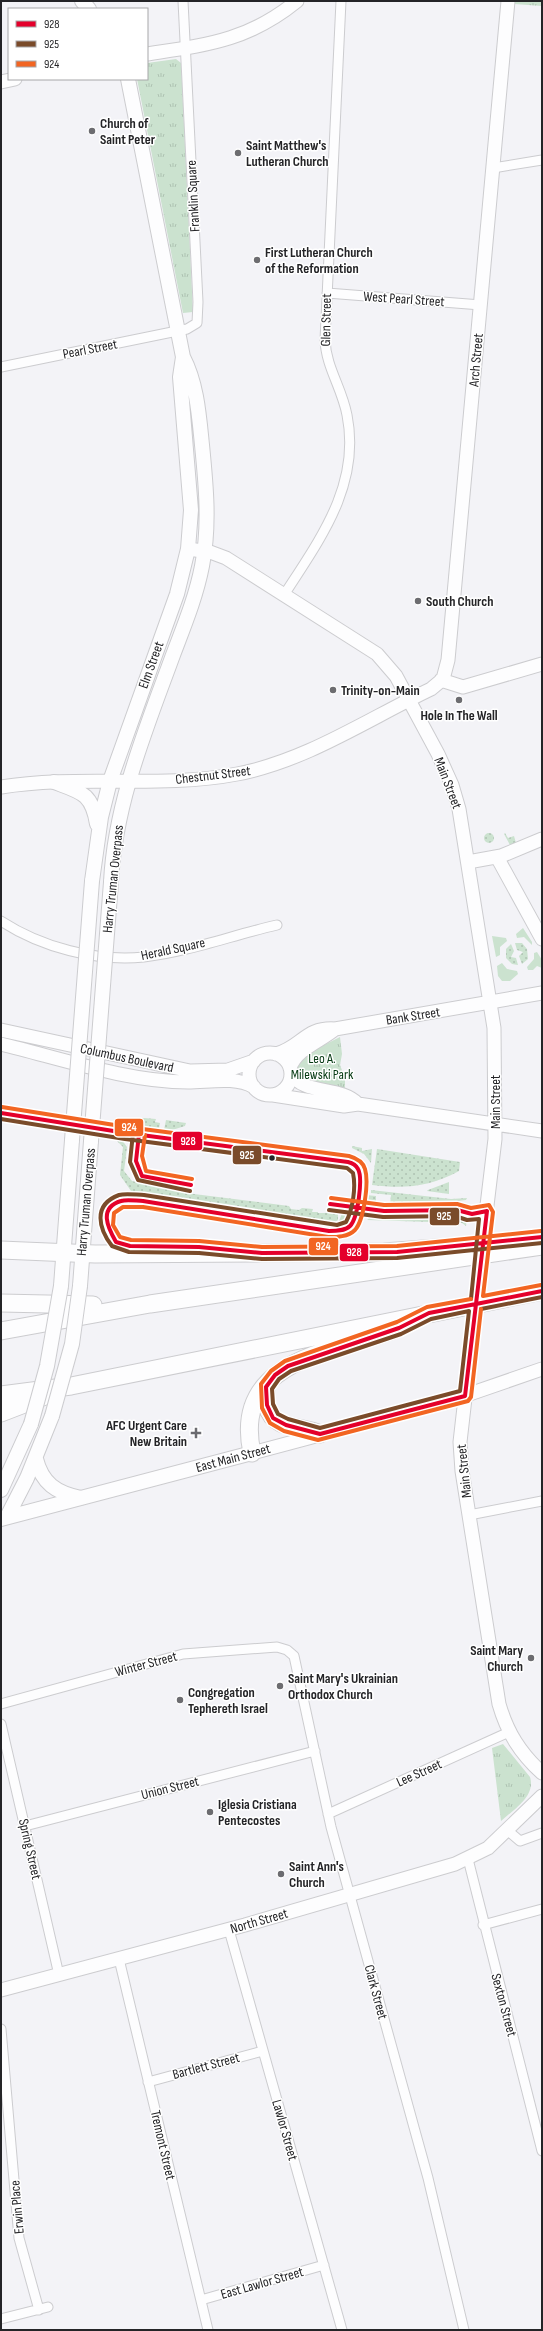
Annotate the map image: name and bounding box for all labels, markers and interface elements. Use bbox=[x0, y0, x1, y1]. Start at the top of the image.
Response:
legend bbox=[8, 8, 148, 80]
text: 928 bbox=[44, 17, 60, 32]
text: 925 bbox=[44, 37, 59, 52]
text: 924 bbox=[44, 57, 59, 72]
place label: Church of Saint Peter bbox=[100, 115, 156, 148]
marker: Church of Saint Peter bbox=[87, 126, 97, 136]
place label: Saint Matthew's Lutheran Church bbox=[246, 137, 329, 170]
marker: Saint Matthew's Lutheran Church bbox=[233, 148, 243, 158]
street label: Franklin Square bbox=[183, 160, 203, 232]
place label: First Lutheran Church of the Reformation bbox=[265, 244, 373, 277]
marker: First Lutheran Church of the Reformation bbox=[252, 255, 262, 265]
street label: West Pearl Street bbox=[363, 288, 445, 310]
street label: Glen Street bbox=[317, 293, 335, 347]
street label: Arch Street bbox=[465, 333, 487, 388]
street label: Pearl Street bbox=[61, 335, 119, 363]
place label: South Church bbox=[426, 593, 493, 610]
marker: South Church bbox=[413, 596, 423, 606]
street label: Elm Street bbox=[135, 639, 167, 691]
place label: Trinity-on-Main bbox=[341, 682, 420, 699]
marker: Trinity-on-Main bbox=[328, 685, 338, 695]
marker: Hole In The Wall bbox=[454, 695, 464, 705]
place label: Hole In The Wall bbox=[420, 707, 498, 724]
street label: Main Street bbox=[430, 755, 466, 811]
street label: Chestnut Street bbox=[174, 762, 252, 788]
street label: Harry Truman Overpass bbox=[99, 824, 127, 934]
street label: Herald Square bbox=[139, 934, 207, 964]
street label: Bank Street bbox=[385, 1003, 441, 1029]
street label: Columbus Boulevard bbox=[79, 1040, 175, 1076]
park label: Leo A. Milewski Park bbox=[291, 1050, 354, 1083]
street label: Main Street bbox=[487, 1075, 504, 1129]
line badge: 924 bbox=[114, 1118, 144, 1137]
text: 924 bbox=[121, 1121, 137, 1134]
line badge: 928 bbox=[172, 1131, 203, 1151]
text: 928 bbox=[180, 1135, 196, 1148]
line badge: 925 bbox=[232, 1145, 262, 1165]
street label: Harry Truman Overpass bbox=[73, 1147, 99, 1257]
text: 925 bbox=[240, 1149, 255, 1162]
unlabelled marker bbox=[267, 1153, 277, 1163]
line badge: 925 bbox=[429, 1207, 460, 1226]
text: 925 bbox=[437, 1210, 452, 1223]
line badge: 924 bbox=[308, 1237, 339, 1256]
text: 924 bbox=[315, 1240, 331, 1253]
line badge: 928 bbox=[339, 1243, 369, 1262]
text: 928 bbox=[346, 1246, 362, 1259]
place label: AFC Urgent Care New Britain bbox=[105, 1417, 187, 1450]
marker: AFC Urgent Care New Britain bbox=[190, 1427, 202, 1439]
street label: East Main Street bbox=[194, 1440, 272, 1476]
street label: Main Street bbox=[453, 1443, 475, 1499]
place label: Saint Mary Church bbox=[470, 1642, 523, 1675]
street label: Winter Street bbox=[113, 1648, 179, 1680]
marker: Saint Mary Church bbox=[526, 1653, 536, 1663]
place label: Saint Mary's Ukrainian Orthodox Church bbox=[288, 1670, 398, 1703]
marker: Saint Mary's Ukrainian Orthodox Church bbox=[275, 1681, 285, 1691]
place label: Congregation Tephereth Israel bbox=[188, 1684, 268, 1717]
marker: Congregation Tephereth Israel bbox=[175, 1695, 185, 1705]
street label: Lee Street bbox=[394, 1755, 444, 1791]
street label: Union Street bbox=[139, 1773, 201, 1803]
place label: Iglesia Cristiana Pentecostes bbox=[218, 1796, 297, 1829]
marker: Iglesia Cristiana Pentecostes bbox=[205, 1807, 215, 1817]
street label: Spring Street bbox=[15, 1817, 45, 1881]
place label: Saint Ann's Church bbox=[289, 1858, 344, 1891]
marker: Saint Ann's Church bbox=[276, 1869, 286, 1879]
street label: North Street bbox=[228, 1905, 290, 1937]
street label: Clark Street bbox=[361, 1963, 391, 2021]
street label: Sexton Street bbox=[487, 1972, 521, 2038]
street label: Bartlett Street bbox=[171, 2049, 241, 2083]
street label: Lawlor Street bbox=[268, 2098, 302, 2162]
street label: Tremont Street bbox=[147, 2108, 179, 2182]
street label: Erwin Place bbox=[6, 2179, 28, 2235]
street label: East Lawlor Street bbox=[219, 2263, 305, 2303]

